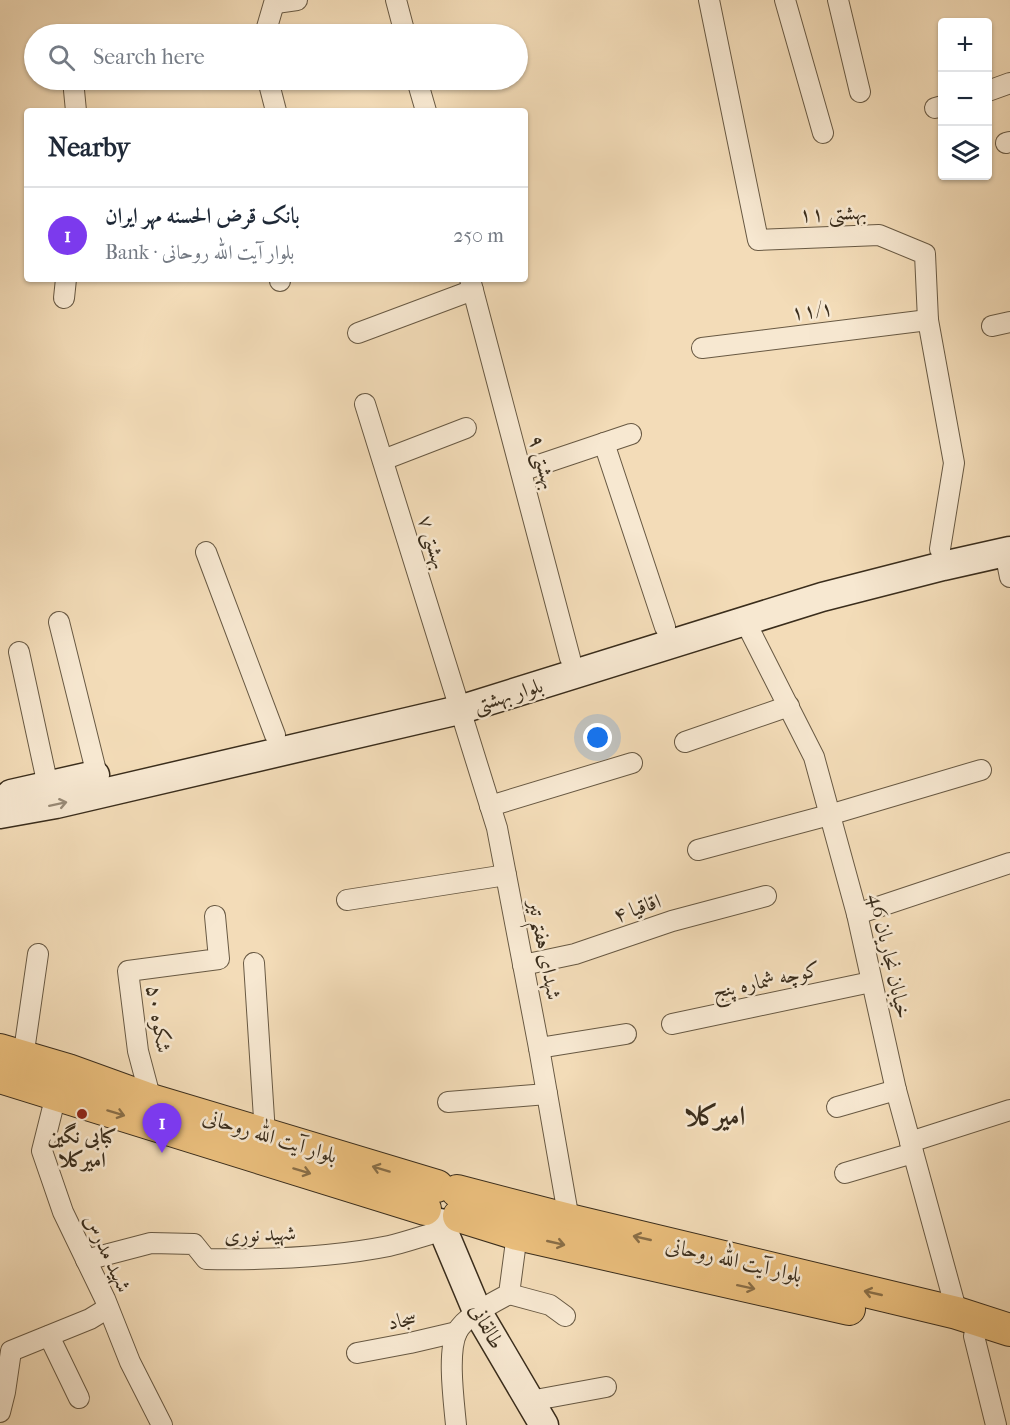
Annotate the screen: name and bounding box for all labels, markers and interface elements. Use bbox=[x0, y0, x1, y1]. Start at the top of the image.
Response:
map controls bbox=[938, 18, 992, 180]
button: + bbox=[938, 18, 992, 72]
search box bbox=[24, 24, 528, 90]
icon: search bbox=[45, 41, 78, 74]
text: Search here bbox=[93, 44, 205, 70]
button: − bbox=[938, 72, 992, 126]
button: layers bbox=[938, 126, 992, 180]
text: Nearby bbox=[48, 132, 130, 163]
street label: بهشتی ۱۱ bbox=[799, 200, 867, 229]
text: بانک قرض الحسنه مهر ایران bbox=[105, 203, 300, 229]
text: 1 bbox=[64, 224, 71, 247]
text: 250 m bbox=[453, 224, 504, 247]
text: Bank · بلوار آیت الله روحانی bbox=[105, 241, 294, 264]
street label: ۱۱/۱ bbox=[790, 296, 834, 324]
street label: بهشتی ۹ bbox=[521, 432, 562, 493]
street label: بهشتی ۷ bbox=[411, 512, 453, 573]
street label: بلوار بهشتی bbox=[470, 673, 547, 720]
your location bbox=[583, 723, 612, 752]
one-way arrow bbox=[47, 798, 67, 809]
street label: اقاقیا ۴ bbox=[610, 889, 664, 927]
street label: خیابان نجاریان 46 bbox=[863, 891, 916, 1021]
street label: شهدای هفتم تیر bbox=[514, 896, 566, 1004]
street label: کوچه شماره پنج bbox=[710, 957, 823, 1010]
street label: شکوه ۵۰ bbox=[141, 983, 176, 1055]
street label: بلوار آیت الله روحانی bbox=[200, 1099, 342, 1169]
district label: امیرکلا bbox=[685, 1100, 745, 1132]
pin: 1 bbox=[142, 1104, 182, 1153]
marker: کبابی نگین امیرکلا bbox=[75, 1107, 89, 1121]
one-way arrow bbox=[106, 1109, 125, 1120]
place label: کبابی نگین امیرکلا bbox=[48, 1122, 116, 1172]
one-way arrow bbox=[372, 1163, 391, 1174]
one-way arrow bbox=[292, 1166, 311, 1177]
street label: شهید مدرس bbox=[78, 1210, 137, 1297]
street label: شهید نوری bbox=[224, 1221, 296, 1249]
street label: بلوار آیت الله روحانی bbox=[663, 1228, 806, 1288]
one-way arrow bbox=[633, 1231, 652, 1243]
one-way arrow bbox=[546, 1237, 565, 1249]
one-way arrow bbox=[736, 1281, 755, 1293]
one-way arrow bbox=[863, 1286, 882, 1298]
street label: طالقانی bbox=[465, 1299, 509, 1353]
street label: سجاد bbox=[385, 1305, 419, 1335]

